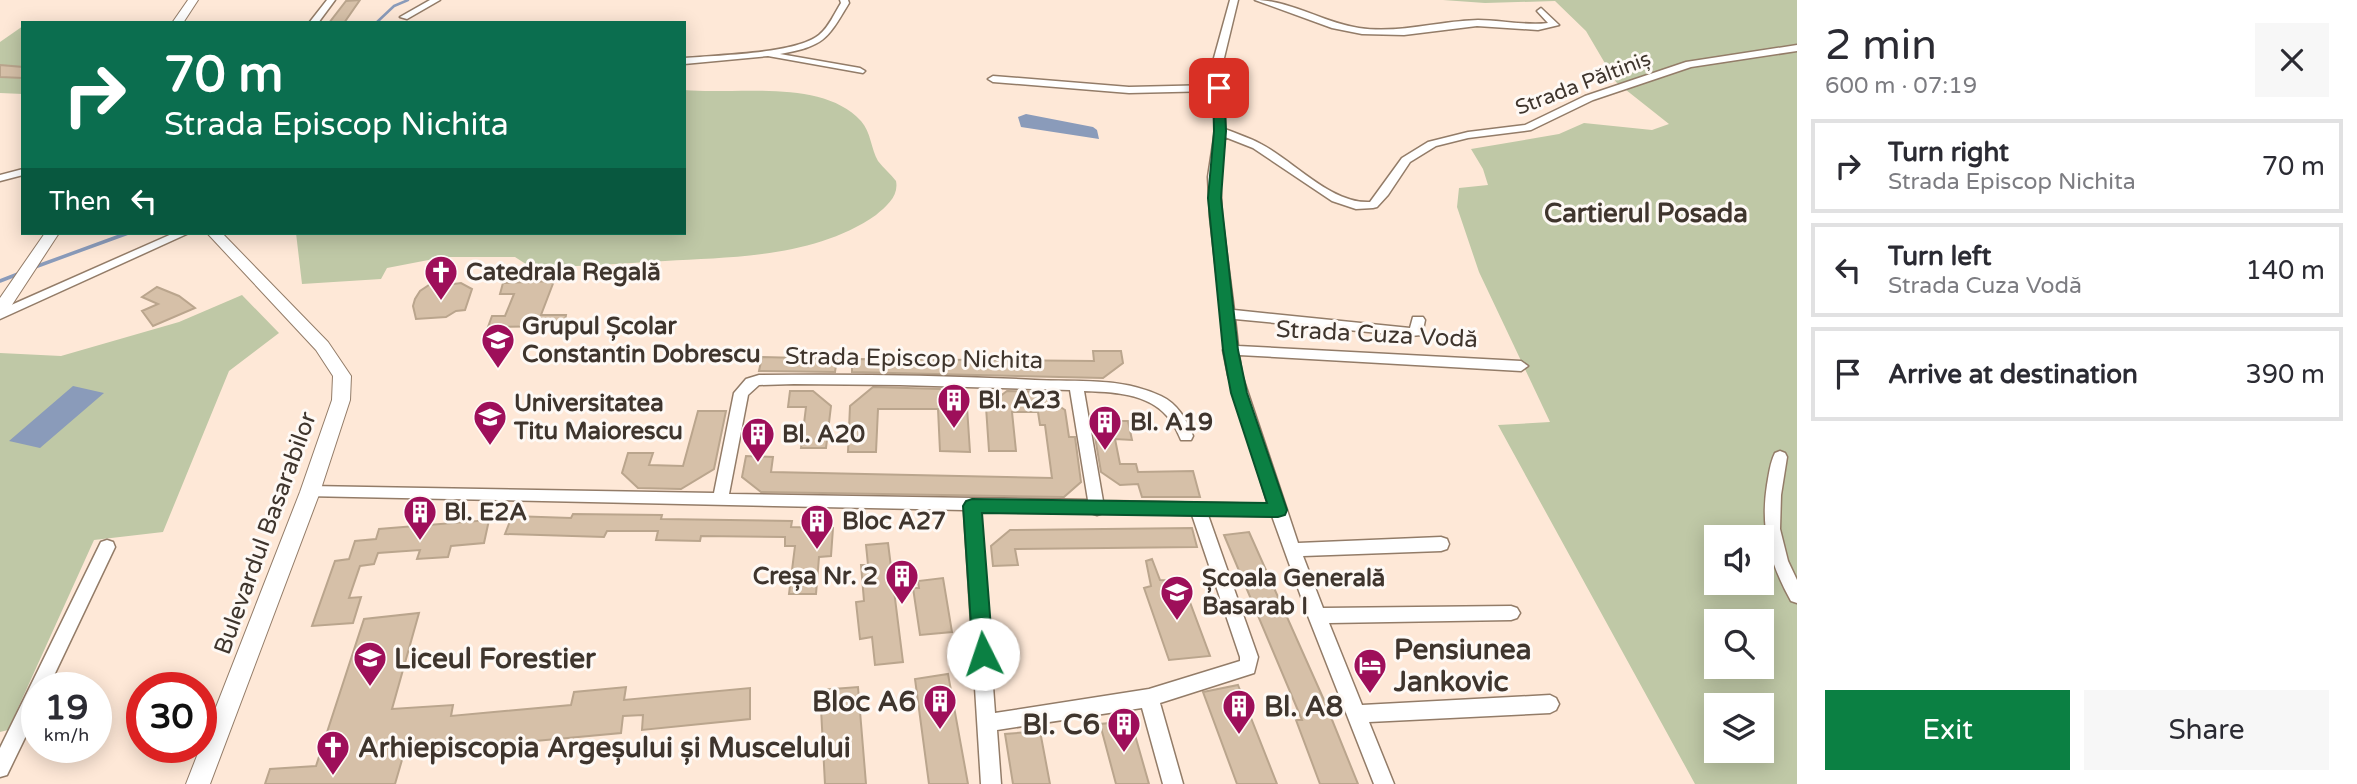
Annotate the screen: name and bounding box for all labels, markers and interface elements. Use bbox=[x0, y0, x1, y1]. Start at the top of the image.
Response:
text: 2 min bbox=[1825, 20, 1937, 71]
button: close bbox=[2255, 23, 2329, 97]
text: 70 m bbox=[164, 46, 283, 105]
street label: Strada Păltiniș bbox=[1512, 46, 1654, 121]
icon: right bbox=[49, 49, 140, 140]
pin bbox=[1189, 58, 1249, 118]
icon: arrive bbox=[1200, 69, 1238, 107]
text: 600 m · 07:19 bbox=[1825, 72, 1977, 100]
text: Strada Episcop Nichita bbox=[164, 106, 509, 144]
text: Turn right bbox=[1888, 137, 2009, 168]
icon: right bbox=[1829, 147, 1867, 185]
text: 70 m bbox=[2262, 151, 2325, 182]
text: Strada Episcop Nichita bbox=[1888, 168, 2136, 196]
icon: left bbox=[125, 182, 163, 220]
text: Then bbox=[49, 186, 111, 217]
district label: Cartierul Posada bbox=[1544, 198, 1748, 229]
text: Turn left bbox=[1888, 241, 1991, 272]
icon: left bbox=[1829, 251, 1867, 289]
church icon: Catedrala Regală bbox=[422, 253, 460, 302]
text: 140 m bbox=[2245, 255, 2325, 286]
place label: Catedrala Regală bbox=[466, 258, 661, 287]
text: Strada Cuza Vodă bbox=[1888, 272, 2082, 300]
place label: Grupul Școlar Constantin Dobrescu bbox=[522, 312, 761, 369]
street label: Strada Cuza Vodă bbox=[1275, 315, 1479, 354]
school or university icon: Grupul Școlar Constantin Dobrescu bbox=[479, 321, 517, 370]
street label: Strada Episcop Nichita bbox=[785, 342, 1043, 375]
icon: arrive bbox=[1829, 355, 1867, 393]
text: Arrive at destination bbox=[1888, 359, 2138, 390]
text: 390 m bbox=[2245, 359, 2325, 390]
building icon: Bl. A23 bbox=[935, 381, 973, 430]
place label: Bl. A23 bbox=[978, 386, 1061, 415]
place label: Universitatea Titu Maiorescu bbox=[513, 389, 683, 446]
school or university icon: Universitatea Titu Maiorescu bbox=[471, 398, 509, 447]
building icon: Bl. A19 bbox=[1086, 403, 1124, 452]
street label: Bulevardul Basarabilor bbox=[208, 407, 323, 658]
place label: Bl. A19 bbox=[1130, 408, 1213, 437]
building icon: Bl. A20 bbox=[739, 415, 777, 464]
place label: Bl. A20 bbox=[782, 420, 865, 449]
building icon: Bl. E2A bbox=[401, 493, 439, 542]
place label: Bl. E2A bbox=[444, 498, 527, 527]
building icon: Bloc A27 bbox=[798, 502, 836, 551]
place label: Bloc A27 bbox=[842, 507, 946, 536]
map controls bbox=[1704, 525, 1774, 763]
button: sound bbox=[1704, 525, 1774, 595]
building icon: Creșa Nr. 2 bbox=[883, 557, 921, 606]
place label: Creșa Nr. 2 bbox=[753, 562, 878, 591]
place label: Școala Generală Basarab I bbox=[1202, 564, 1385, 621]
school or university icon: Școala Generală Basarab I bbox=[1158, 573, 1196, 622]
button: search bbox=[1704, 609, 1774, 679]
position arrow bbox=[946, 617, 1020, 691]
place label: Pensiunea Jankovic bbox=[1393, 633, 1531, 699]
school or university icon: Liceul Forestier bbox=[351, 639, 389, 688]
place label: Liceul Forestier bbox=[394, 642, 597, 676]
hotel icon: Pensiunea Jankovic bbox=[1351, 646, 1389, 695]
speed limit sign: 30 bbox=[126, 672, 217, 763]
building icon: Bloc A6 bbox=[921, 682, 959, 731]
place label: Bloc A6 bbox=[812, 685, 916, 719]
text: 19 bbox=[45, 687, 88, 729]
building icon: Bl. A8 bbox=[1220, 687, 1258, 736]
place label: Bl. A8 bbox=[1264, 690, 1343, 724]
button: Exit bbox=[1825, 690, 2070, 770]
button: Share bbox=[2084, 690, 2329, 770]
button: layers bbox=[1704, 693, 1774, 763]
building icon: Bl. C6 bbox=[1105, 705, 1143, 754]
place label: Bl. C6 bbox=[1022, 708, 1100, 742]
text: km/h bbox=[44, 724, 89, 746]
church icon: Arhiepiscopia Argeșului și Muscelului bbox=[314, 728, 352, 777]
place label: Arhiepiscopia Argeșului și Muscelului bbox=[358, 731, 851, 765]

